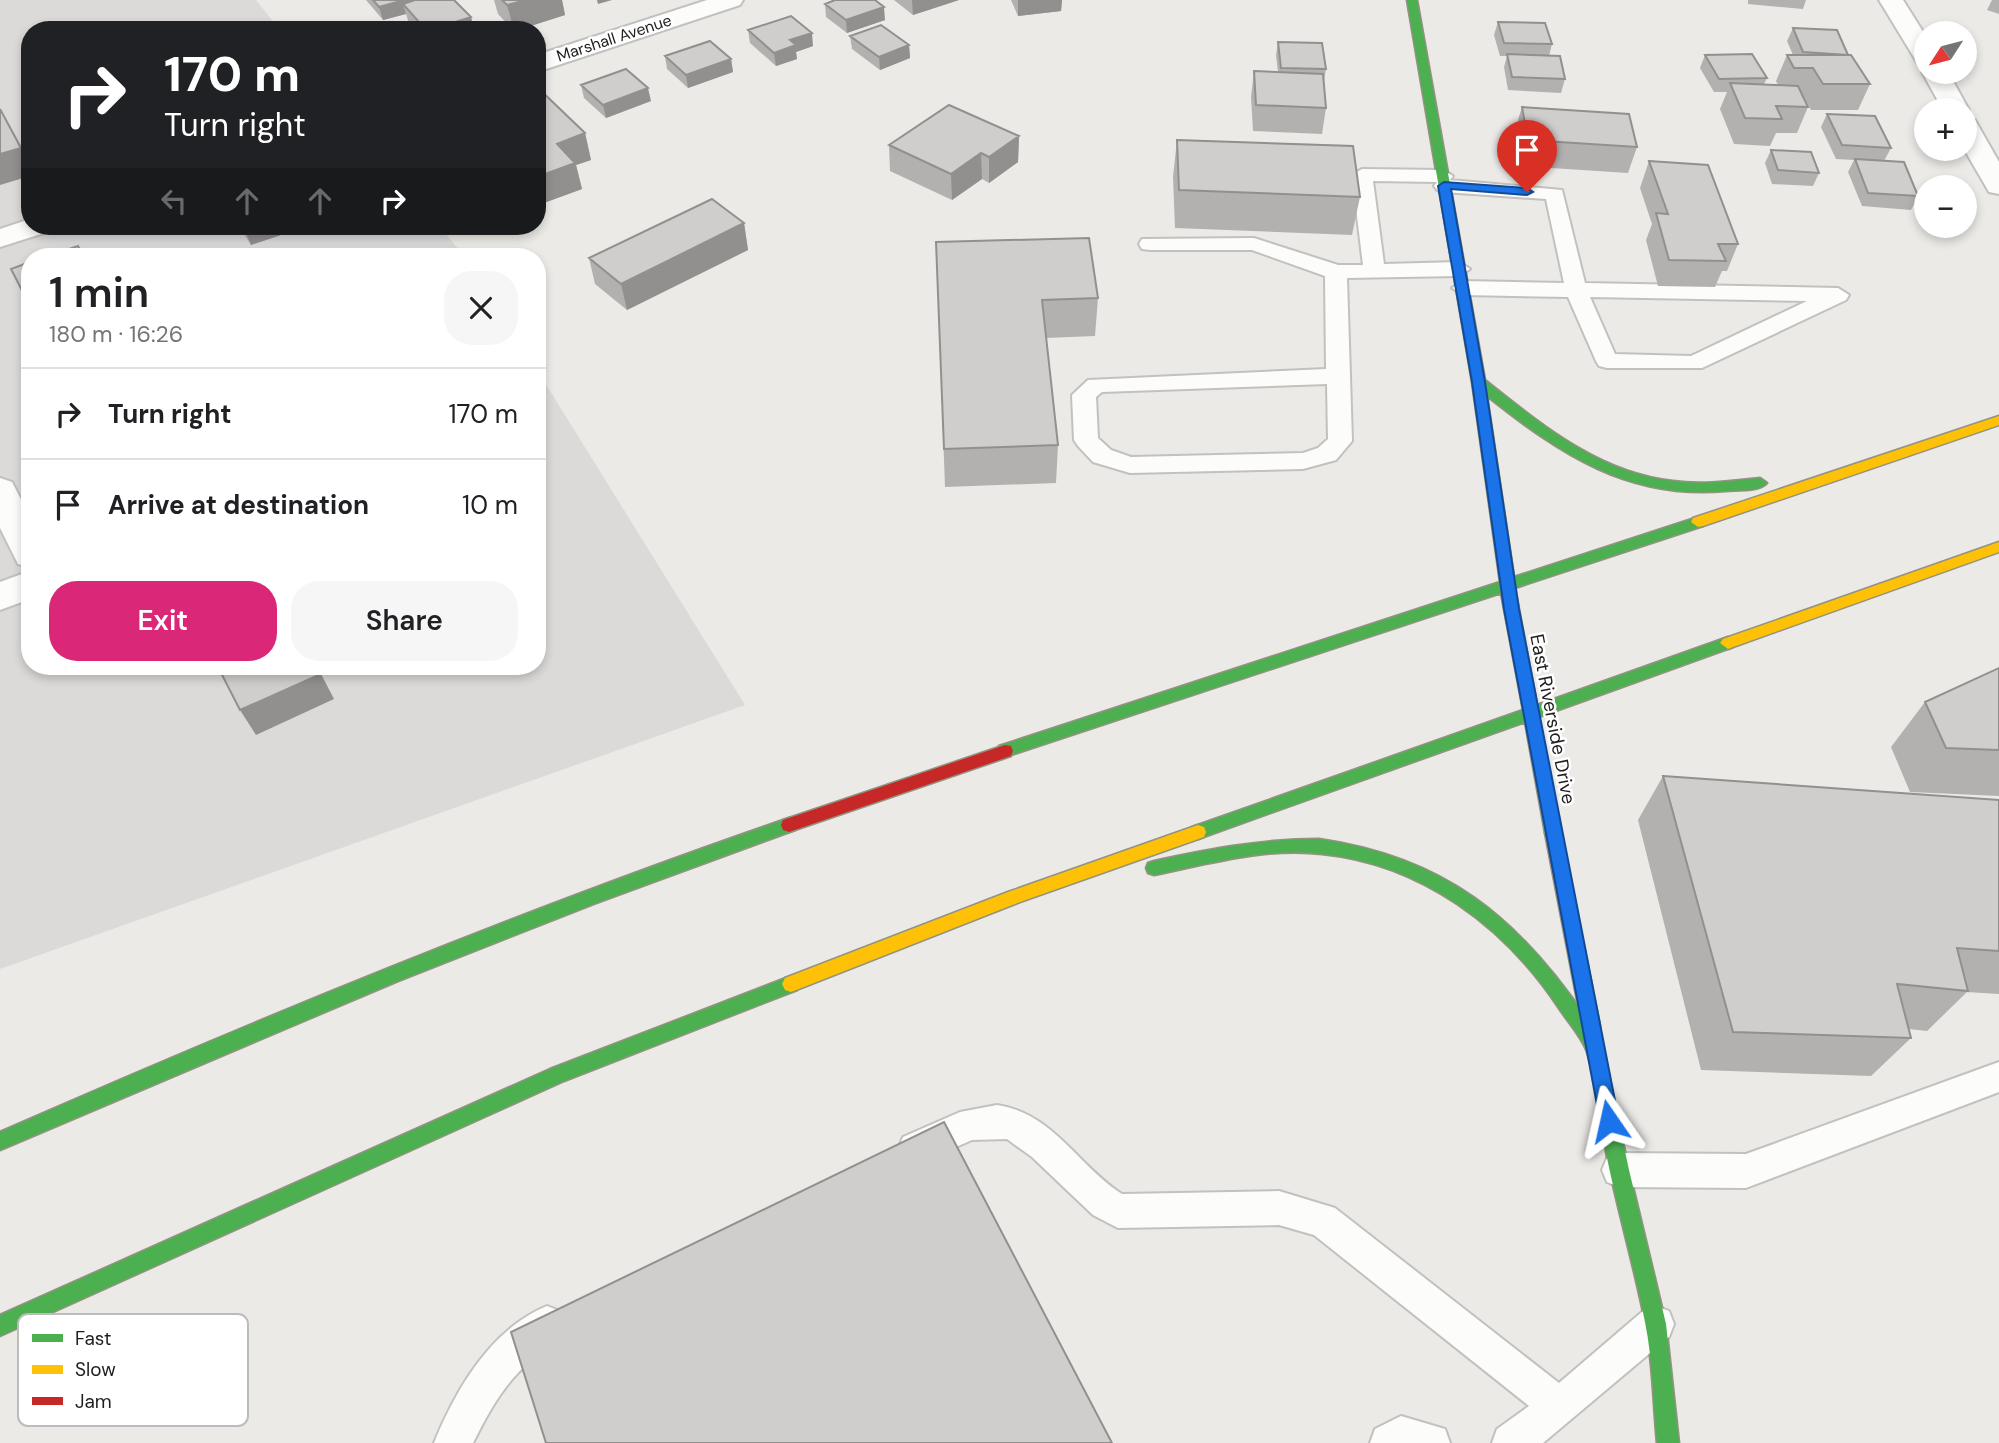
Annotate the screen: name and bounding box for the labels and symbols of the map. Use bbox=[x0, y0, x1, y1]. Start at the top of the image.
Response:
street label: Marshall Avenue bbox=[554, 10, 674, 66]
north arrow bbox=[1914, 21, 1978, 84]
pin bbox=[1497, 120, 1557, 192]
street label: East Riverside Drive bbox=[1524, 632, 1582, 806]
position arrow bbox=[1572, 1084, 1646, 1158]
legend bbox=[18, 1314, 248, 1426]
text: Fast bbox=[75, 1326, 111, 1351]
text: Slow bbox=[75, 1357, 116, 1382]
text: Jam bbox=[75, 1389, 112, 1414]

